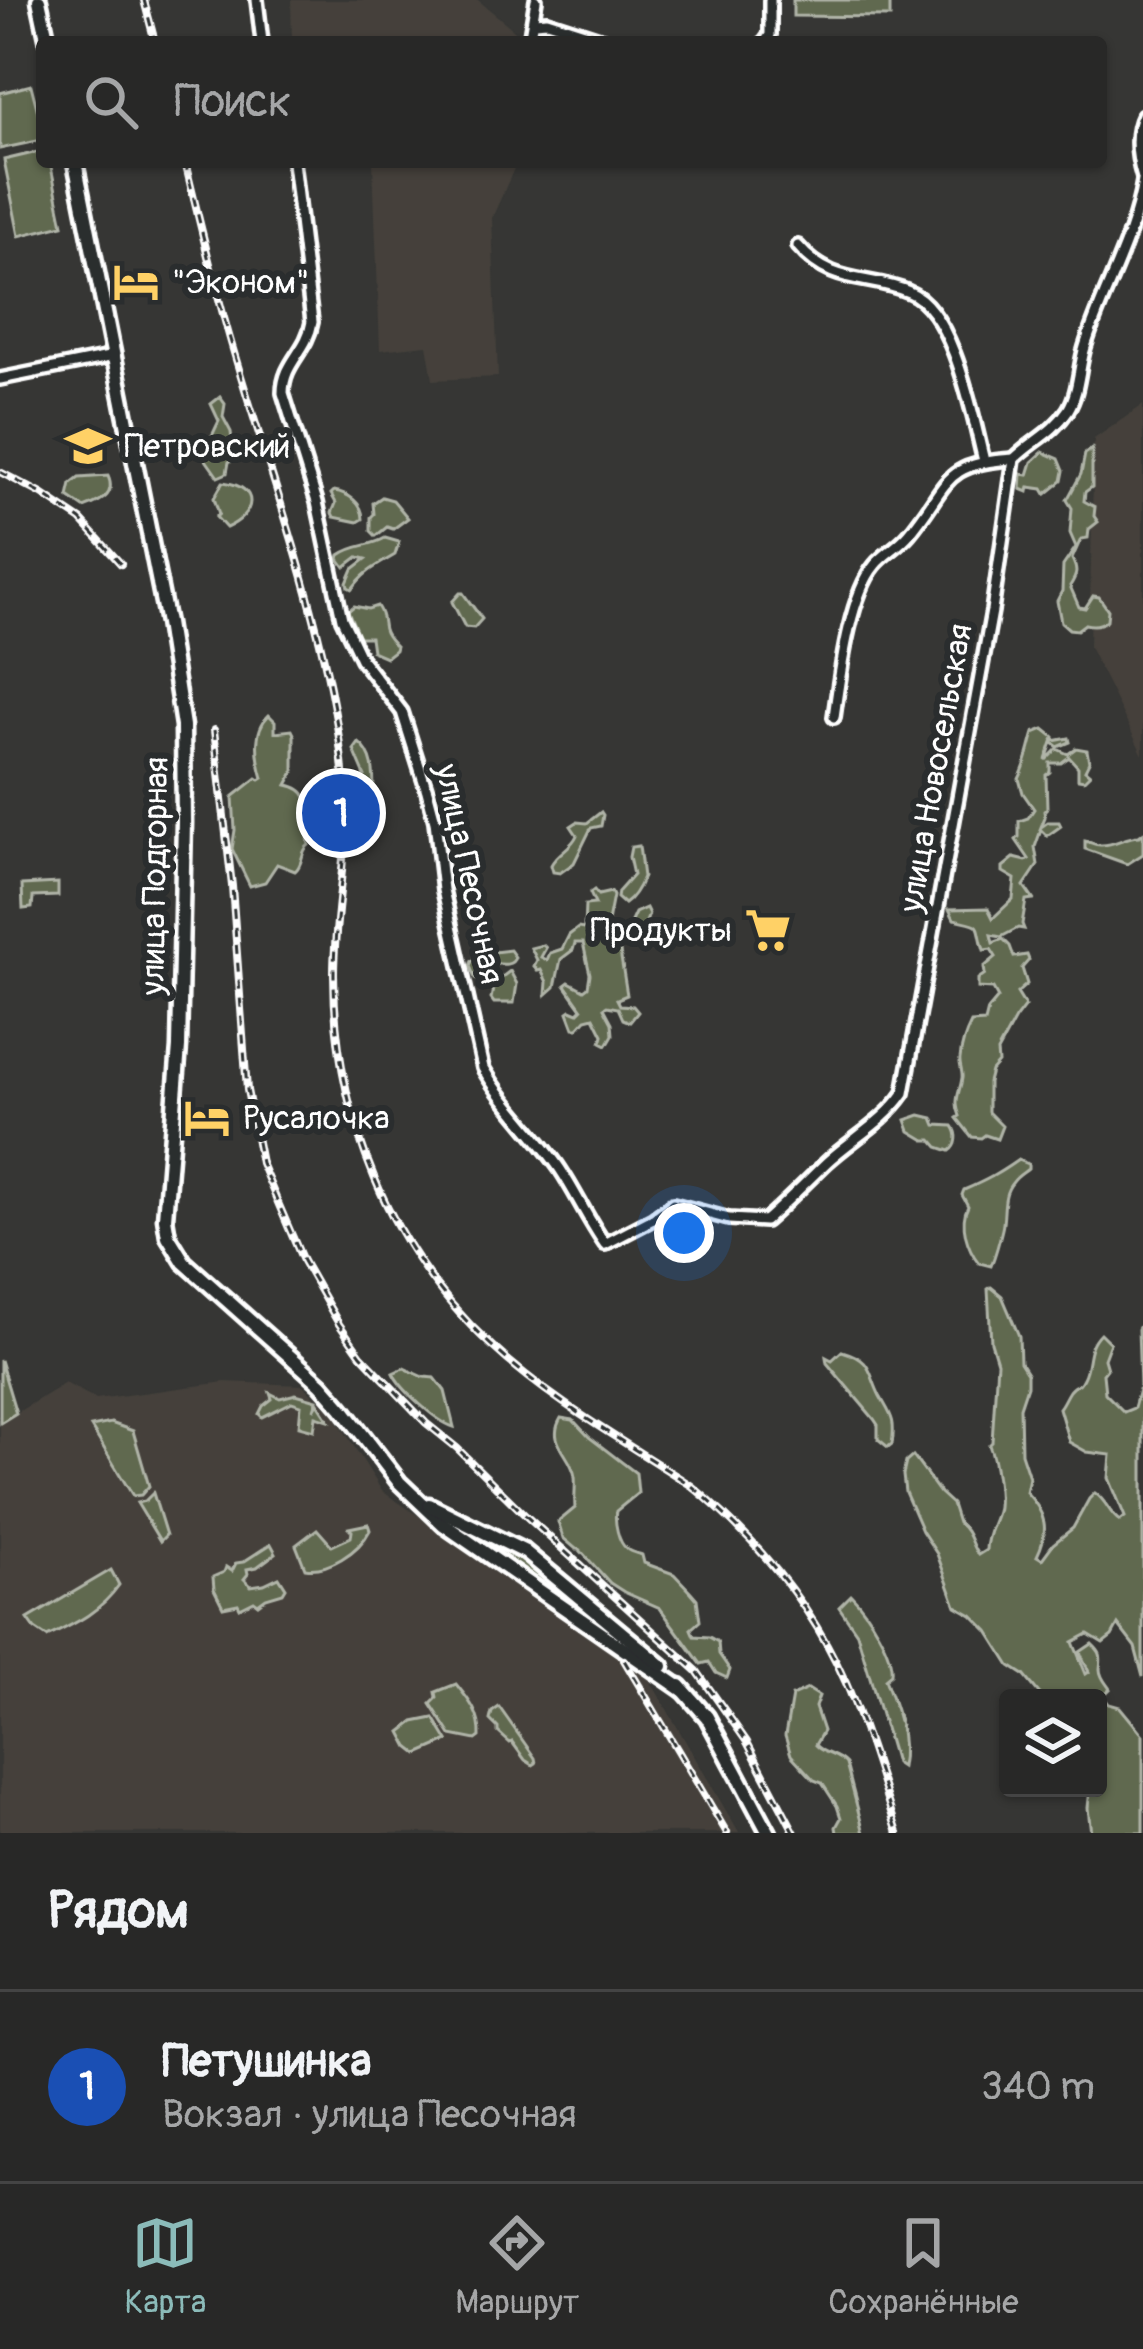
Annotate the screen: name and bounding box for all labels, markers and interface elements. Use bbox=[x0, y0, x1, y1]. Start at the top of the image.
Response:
search box bbox=[36, 36, 1107, 168]
icon: search bbox=[78, 69, 144, 135]
text: Поиск bbox=[174, 74, 291, 130]
hotel icon: "Эконом" bbox=[111, 257, 161, 307]
place label: "Эконом" bbox=[172, 262, 309, 303]
school or university icon: Петровский bbox=[63, 421, 113, 471]
place label: Петровский bbox=[124, 426, 290, 467]
street label: улица Новосельская bbox=[890, 621, 982, 916]
street label: улица Подгорная bbox=[132, 756, 178, 997]
street label: улица Песочная bbox=[425, 759, 512, 988]
pin: 1 bbox=[302, 768, 380, 858]
supermarket icon: Продукты bbox=[743, 905, 793, 955]
place label: Продукты bbox=[590, 910, 732, 951]
hotel icon: Русалочка bbox=[182, 1093, 232, 1143]
place label: Русалочка bbox=[243, 1098, 390, 1139]
your location bbox=[654, 1203, 714, 1263]
map controls bbox=[999, 1689, 1107, 1797]
button: layers bbox=[999, 1689, 1107, 1797]
text: Рядом bbox=[48, 1879, 189, 1943]
text: Петушинка bbox=[162, 2034, 371, 2090]
text: 1 bbox=[79, 2062, 95, 2111]
text: 340 m bbox=[981, 2062, 1095, 2111]
text: Вокзал · улица Песочная bbox=[162, 2090, 577, 2139]
tab: Карта bbox=[124, 2210, 206, 2323]
tab: Маршрут bbox=[455, 2210, 579, 2323]
tab: Сохранённые bbox=[828, 2210, 1019, 2323]

